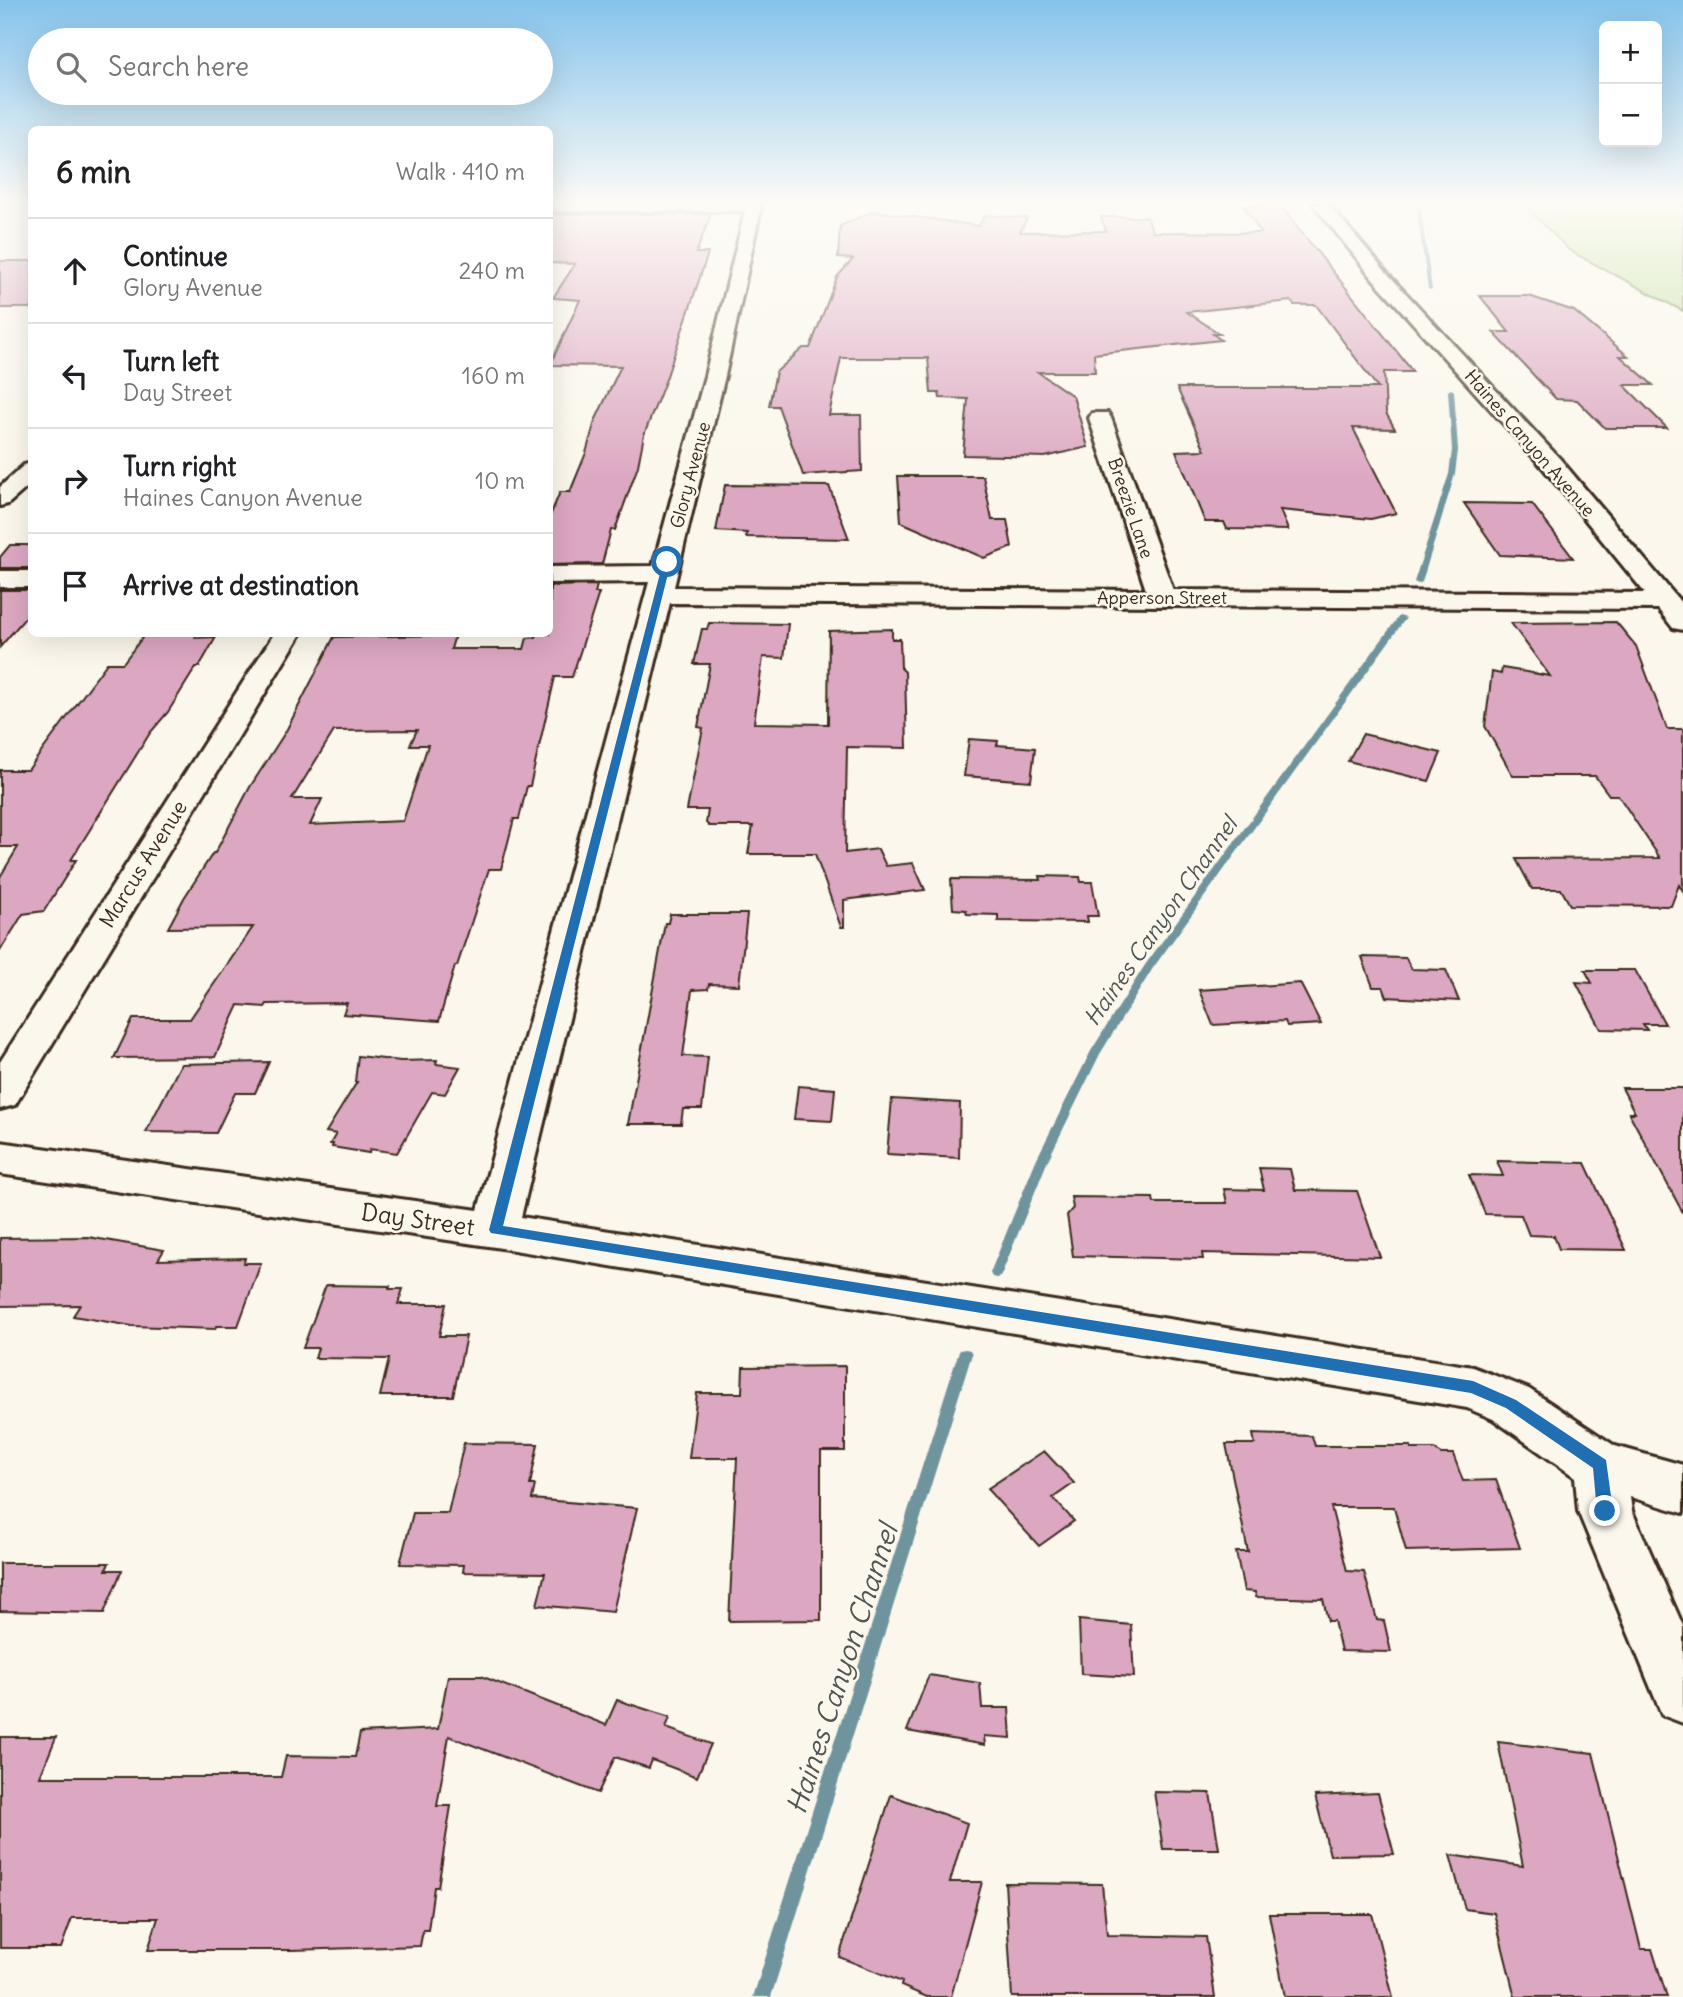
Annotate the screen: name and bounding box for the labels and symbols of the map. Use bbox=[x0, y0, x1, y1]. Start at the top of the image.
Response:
street label: Haines Canyon Avenue bbox=[1460, 365, 1600, 521]
street label: Glory Avenue bbox=[665, 419, 715, 531]
street label: Breezie Lane bbox=[1103, 455, 1159, 561]
route start bbox=[651, 546, 682, 577]
street label: Apperson Street bbox=[1097, 586, 1227, 609]
street label: Marcus Avenue bbox=[93, 795, 193, 933]
water label: Haines Canyon Channel bbox=[1077, 809, 1245, 1031]
street label: Day Street bbox=[359, 1196, 477, 1242]
route end bbox=[1589, 1495, 1620, 1526]
water label: Haines Canyon Channel bbox=[778, 1516, 907, 1818]

